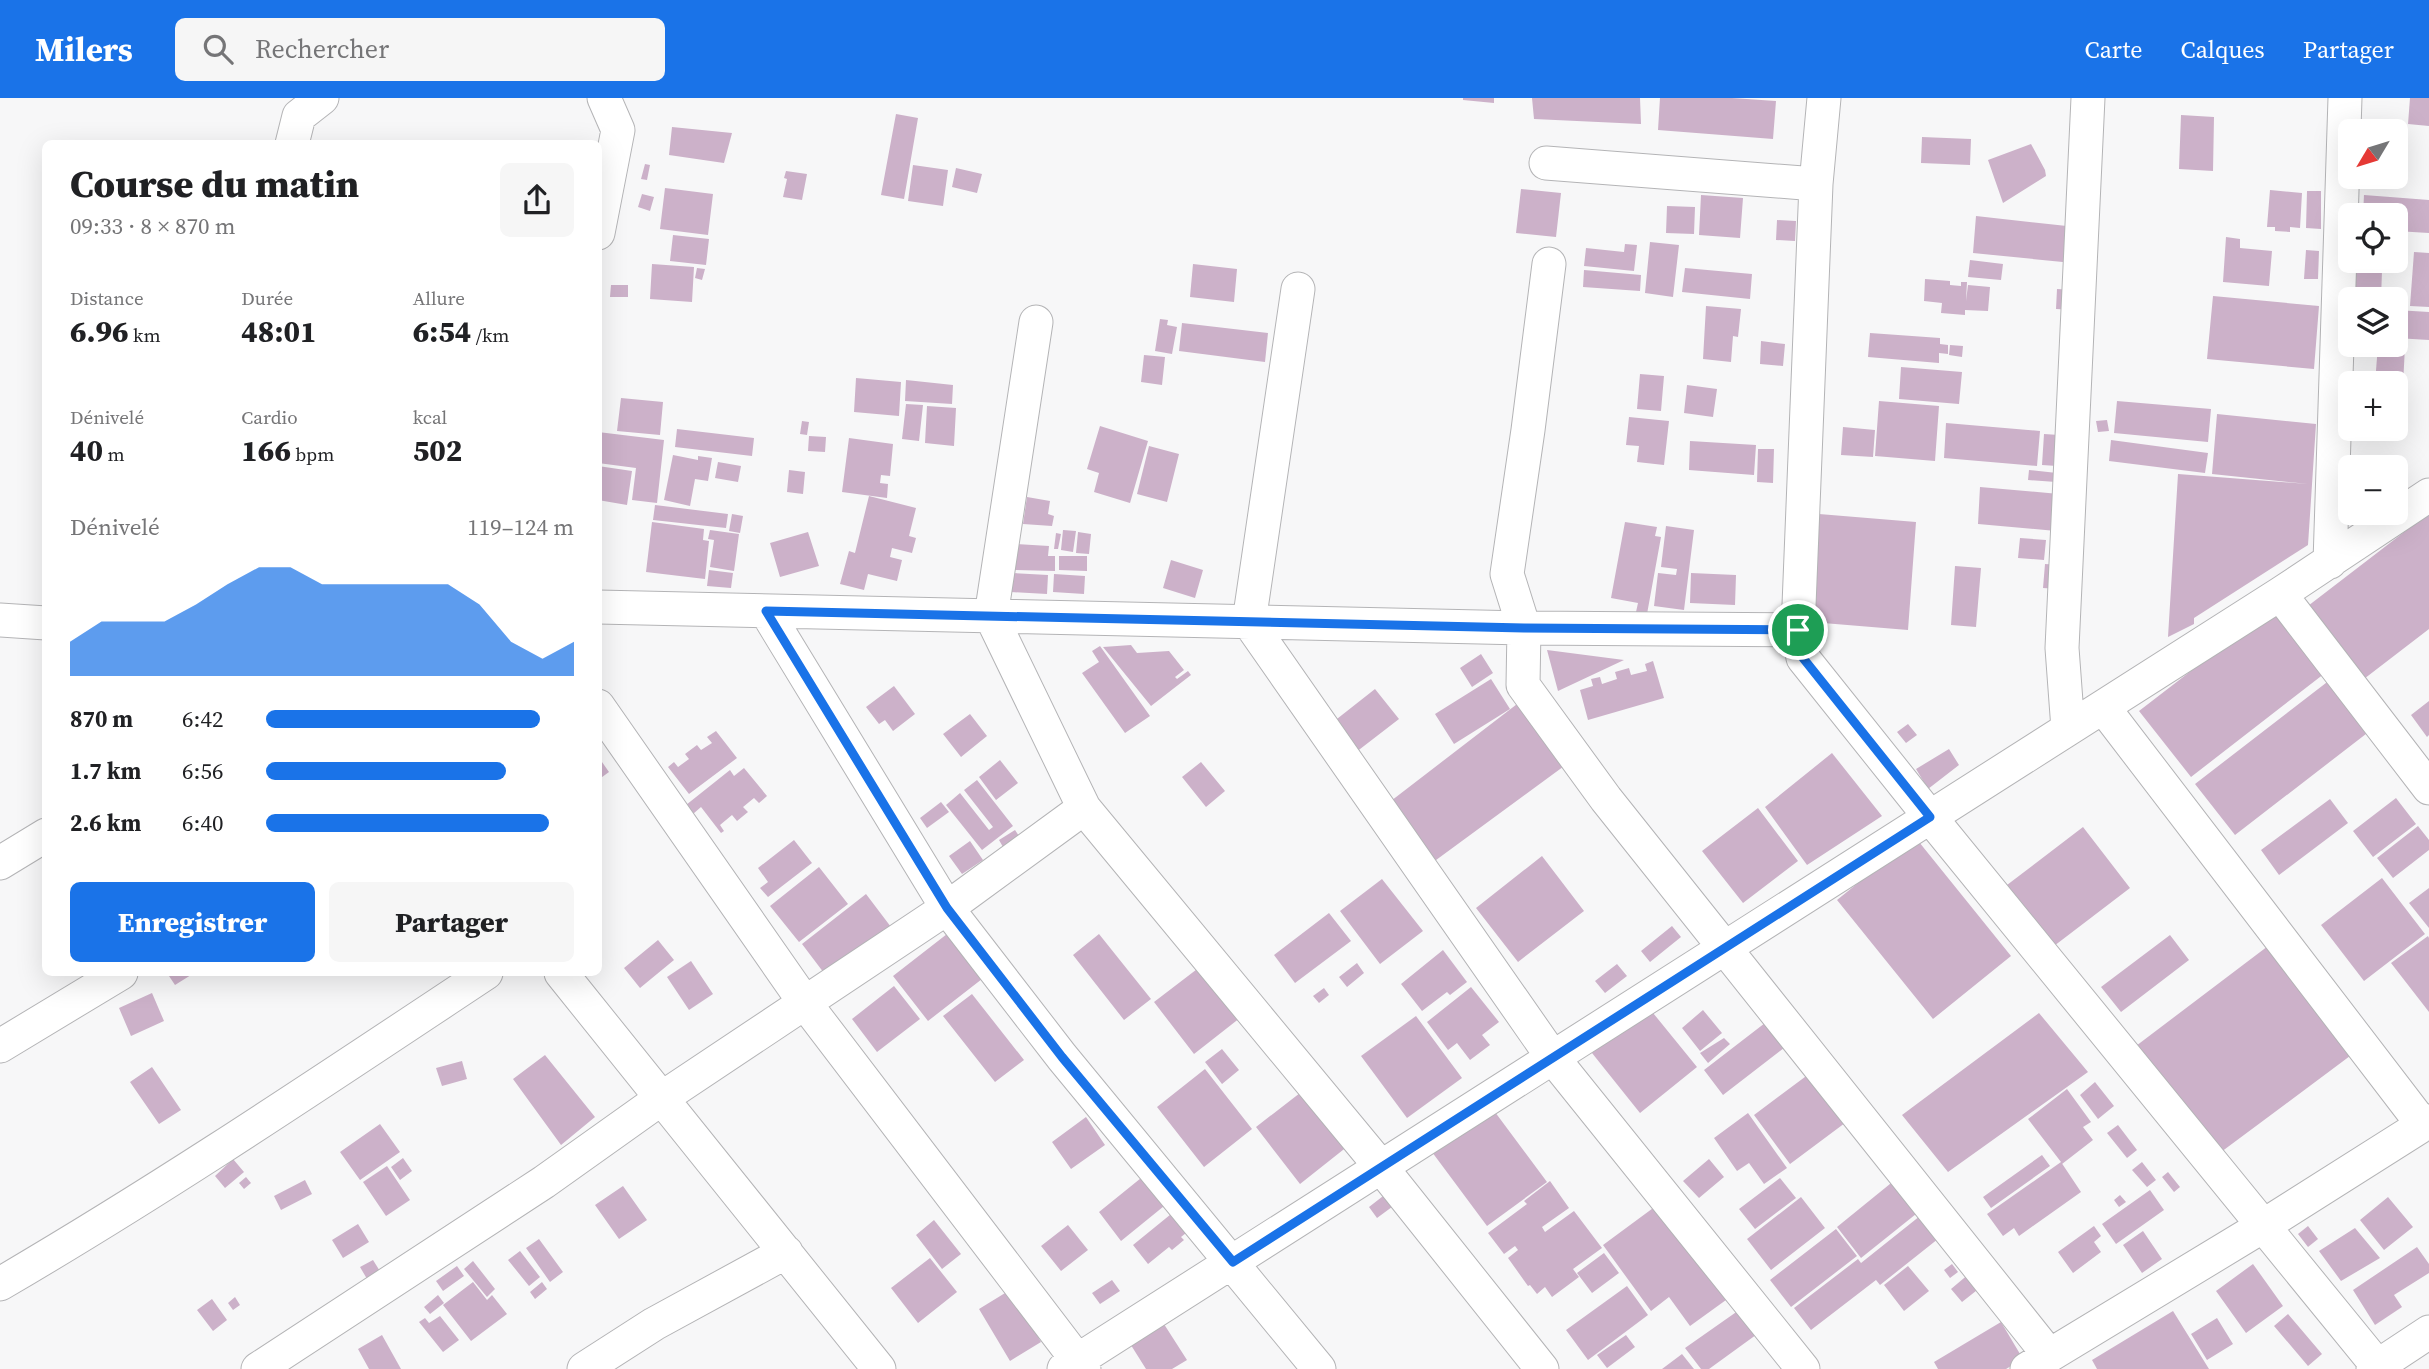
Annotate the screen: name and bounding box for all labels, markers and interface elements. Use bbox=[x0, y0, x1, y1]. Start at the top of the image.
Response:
search box bbox=[175, 18, 665, 81]
text: Milers bbox=[35, 27, 133, 72]
icon: search bbox=[199, 30, 237, 68]
text: Rechercher bbox=[255, 31, 389, 67]
text: Carte bbox=[2085, 33, 2143, 66]
text: Calques bbox=[2181, 33, 2265, 66]
text: Partager bbox=[2303, 33, 2394, 66]
north arrow bbox=[2338, 119, 2408, 189]
map controls bbox=[2338, 119, 2408, 525]
text: Course du matin bbox=[70, 158, 359, 210]
button: share bbox=[500, 163, 574, 237]
button: locate bbox=[2338, 203, 2408, 273]
text: 09:33 · 8 × 870 m bbox=[70, 210, 236, 242]
text: Distance bbox=[70, 285, 144, 311]
text: Durée bbox=[241, 285, 293, 311]
text: Allure bbox=[413, 285, 465, 311]
button: layers bbox=[2338, 287, 2408, 357]
text: 6.96 bbox=[70, 311, 129, 352]
text: 48:01 bbox=[241, 311, 316, 352]
text: 6:54 bbox=[413, 311, 471, 352]
text: km bbox=[129, 322, 161, 348]
text: /km bbox=[471, 322, 509, 348]
button: + bbox=[2338, 371, 2408, 441]
text: Dénivelé bbox=[70, 404, 144, 430]
text: Cardio bbox=[241, 404, 298, 430]
text: kcal bbox=[413, 404, 447, 430]
text: 40 bbox=[70, 430, 103, 471]
text: 166 bbox=[241, 430, 291, 471]
text: 502 bbox=[413, 430, 462, 471]
text: m bbox=[103, 441, 125, 467]
text: bpm bbox=[291, 441, 334, 467]
button: − bbox=[2338, 455, 2408, 525]
text: Dénivelé bbox=[70, 511, 160, 543]
text: 119–124 m bbox=[467, 511, 574, 543]
pin bbox=[1768, 600, 1828, 660]
icon: arrive bbox=[1779, 611, 1817, 649]
text: 870 m bbox=[70, 703, 133, 735]
text: 6:42 bbox=[182, 703, 223, 735]
text: 1.7 km bbox=[70, 755, 141, 787]
text: 6:56 bbox=[182, 755, 223, 787]
text: 2.6 km bbox=[70, 807, 141, 839]
text: 6:40 bbox=[182, 807, 223, 839]
button: Enregistrer bbox=[70, 882, 315, 962]
button: Partager bbox=[329, 882, 574, 962]

